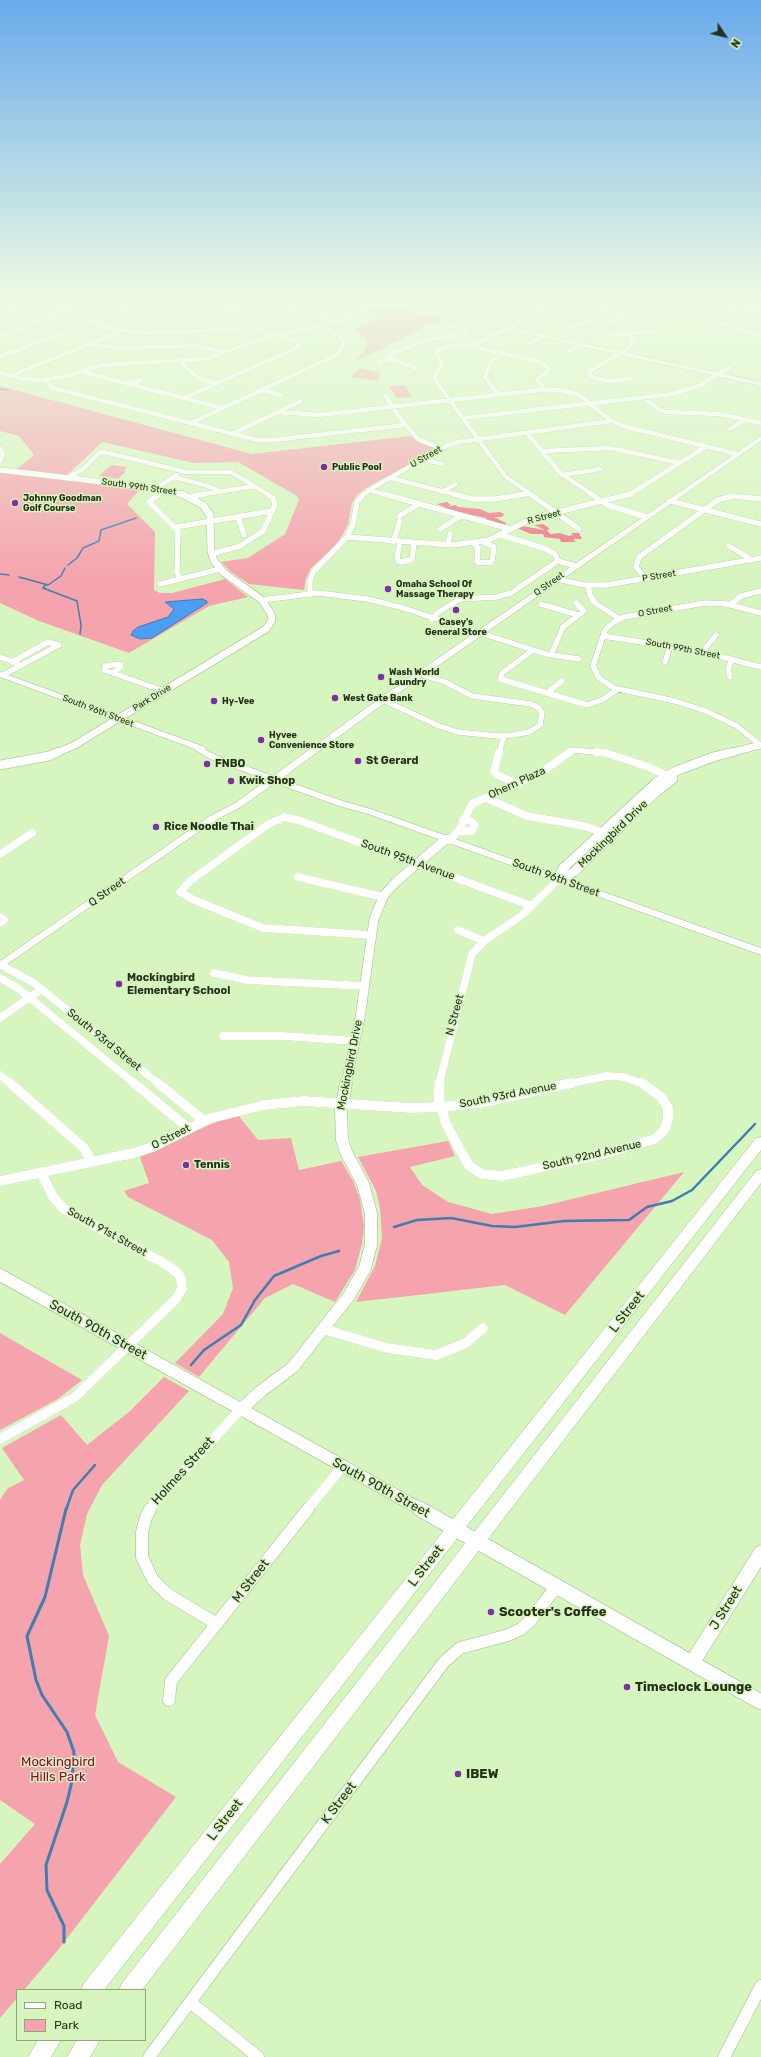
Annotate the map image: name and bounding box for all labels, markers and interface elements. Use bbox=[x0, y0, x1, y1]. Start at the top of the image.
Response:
north arrow bbox=[705, 16, 745, 56]
text: N bbox=[728, 36, 743, 50]
street label: U Street bbox=[408, 444, 444, 470]
marker: Public Pool bbox=[319, 462, 329, 472]
place label: Public Pool bbox=[332, 462, 382, 472]
street label: South 99th Street bbox=[101, 476, 177, 498]
place label: Johnny Goodman Golf Course bbox=[23, 493, 102, 514]
marker: Johnny Goodman Golf Course bbox=[10, 498, 20, 508]
street label: R Street bbox=[526, 507, 562, 527]
street label: P Street bbox=[641, 568, 677, 584]
street label: Q Street bbox=[532, 570, 566, 598]
place label: Omaha School Of Massage Therapy bbox=[396, 579, 474, 600]
marker: Omaha School Of Massage Therapy bbox=[383, 584, 393, 594]
street label: O Street bbox=[637, 602, 673, 620]
marker: Casey's General Store bbox=[451, 605, 461, 615]
place label: Casey's General Store bbox=[425, 617, 487, 638]
street label: South 99th Street bbox=[645, 637, 721, 661]
place label: Wash World Laundry bbox=[389, 667, 440, 688]
marker: Wash World Laundry bbox=[376, 672, 386, 682]
street label: Park Drive bbox=[131, 682, 173, 714]
street label: South 96th Street bbox=[61, 692, 135, 730]
marker: West Gate Bank bbox=[330, 693, 340, 703]
place label: West Gate Bank bbox=[343, 693, 413, 703]
marker: Hy-Vee bbox=[209, 696, 219, 706]
place label: Hy-Vee bbox=[222, 696, 254, 706]
place label: Hyvee Convenience Store bbox=[269, 730, 354, 751]
marker: Hyvee Convenience Store bbox=[256, 735, 266, 745]
place label: St Gerard bbox=[366, 754, 418, 768]
marker: St Gerard bbox=[353, 756, 363, 766]
place label: FNBO bbox=[215, 757, 245, 771]
marker: FNBO bbox=[202, 759, 212, 769]
street label: Ohern Plaza bbox=[486, 764, 548, 802]
place label: Kwik Shop bbox=[239, 774, 295, 788]
marker: Kwik Shop bbox=[226, 776, 236, 786]
street label: Mockingbird Drive bbox=[575, 797, 651, 871]
place label: Rice Noodle Thai bbox=[164, 820, 254, 834]
marker: Rice Noodle Thai bbox=[151, 822, 161, 832]
street label: South 95th Avenue bbox=[359, 837, 457, 883]
street label: South 96th Street bbox=[511, 856, 601, 900]
street label: Q Street bbox=[86, 875, 128, 909]
place label: Mockingbird Elementary School bbox=[127, 971, 230, 997]
marker: Mockingbird Elementary School bbox=[114, 979, 124, 989]
street label: N Street bbox=[443, 993, 467, 1037]
street label: South 93rd Street bbox=[64, 1006, 144, 1074]
street label: Mockingbird Drive bbox=[335, 1019, 365, 1111]
street label: South 93rd Avenue bbox=[459, 1079, 557, 1111]
street label: O Street bbox=[149, 1122, 193, 1152]
street label: South 92nd Avenue bbox=[541, 1137, 643, 1173]
place label: Tennis bbox=[194, 1158, 230, 1172]
marker: Tennis bbox=[181, 1160, 191, 1170]
street label: South 91st Street bbox=[65, 1205, 149, 1259]
street label: L Street bbox=[606, 1288, 648, 1336]
street label: South 90th Street bbox=[46, 1297, 150, 1363]
street label: Holmes Street bbox=[148, 1434, 218, 1508]
street label: South 90th Street bbox=[329, 1455, 433, 1521]
street label: L Street bbox=[405, 1542, 447, 1590]
street label: M Street bbox=[229, 1556, 273, 1606]
street label: J Street bbox=[706, 1583, 746, 1633]
place label: Scooter's Coffee bbox=[499, 1604, 607, 1620]
marker: Scooter's Coffee bbox=[486, 1607, 496, 1617]
place label: Timeclock Lounge bbox=[635, 1679, 752, 1695]
marker: Timeclock Lounge bbox=[622, 1682, 632, 1692]
park label: Mockingbird Hills Park bbox=[21, 1754, 95, 1785]
place label: IBEW bbox=[466, 1766, 498, 1782]
marker: IBEW bbox=[453, 1769, 463, 1779]
street label: K Street bbox=[318, 1779, 360, 1827]
street label: L Street bbox=[204, 1796, 246, 1844]
legend bbox=[16, 1989, 146, 2041]
text: Road bbox=[54, 1998, 82, 2012]
text: Park bbox=[54, 2018, 79, 2032]

